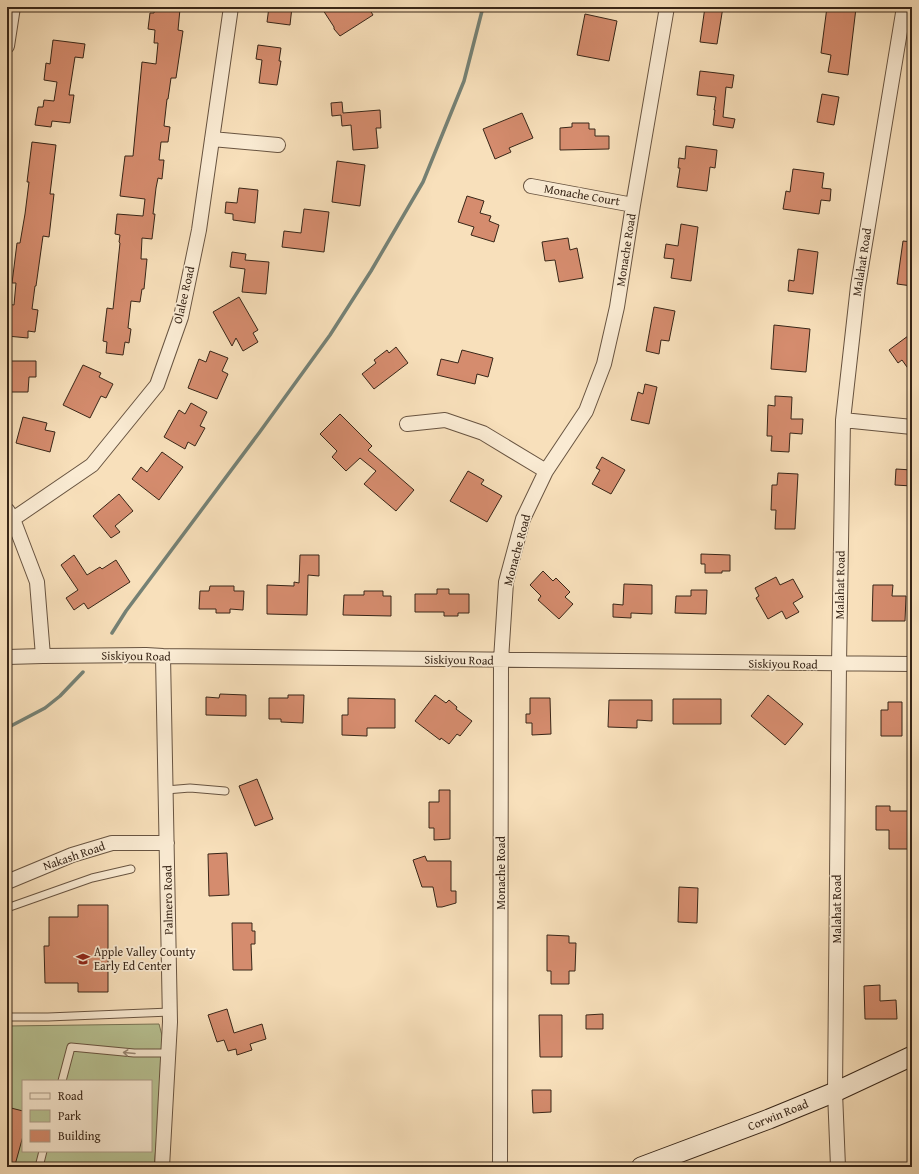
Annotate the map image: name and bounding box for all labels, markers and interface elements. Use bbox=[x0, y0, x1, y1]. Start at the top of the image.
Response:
street label: Monache Court bbox=[543, 179, 622, 210]
street label: Monache Road bbox=[611, 212, 640, 288]
street label: Malahat Road bbox=[848, 226, 875, 297]
street label: Olalee Road bbox=[169, 264, 199, 325]
street label: Monache Road bbox=[499, 512, 534, 588]
street label: Malahat Road bbox=[830, 550, 849, 620]
street label: Siskiyou Road bbox=[101, 646, 172, 665]
street label: Siskiyou Road bbox=[424, 650, 495, 669]
street label: Siskiyou Road bbox=[748, 654, 819, 673]
street label: Monache Road bbox=[492, 836, 509, 910]
street label: Nakash Road bbox=[41, 837, 108, 874]
street label: Palmero Road bbox=[158, 864, 177, 935]
street label: Malahat Road bbox=[828, 874, 845, 943]
place label: Apple Valley County Early Ed Center bbox=[94, 943, 196, 974]
school or university icon: Apple Valley County Early Ed Center bbox=[75, 951, 91, 967]
one-way arrow bbox=[123, 1049, 136, 1056]
legend bbox=[22, 1080, 152, 1152]
text: Road bbox=[58, 1087, 84, 1104]
street label: Corwin Road bbox=[745, 1094, 811, 1134]
text: Park bbox=[58, 1107, 82, 1124]
text: Building bbox=[58, 1127, 101, 1144]

